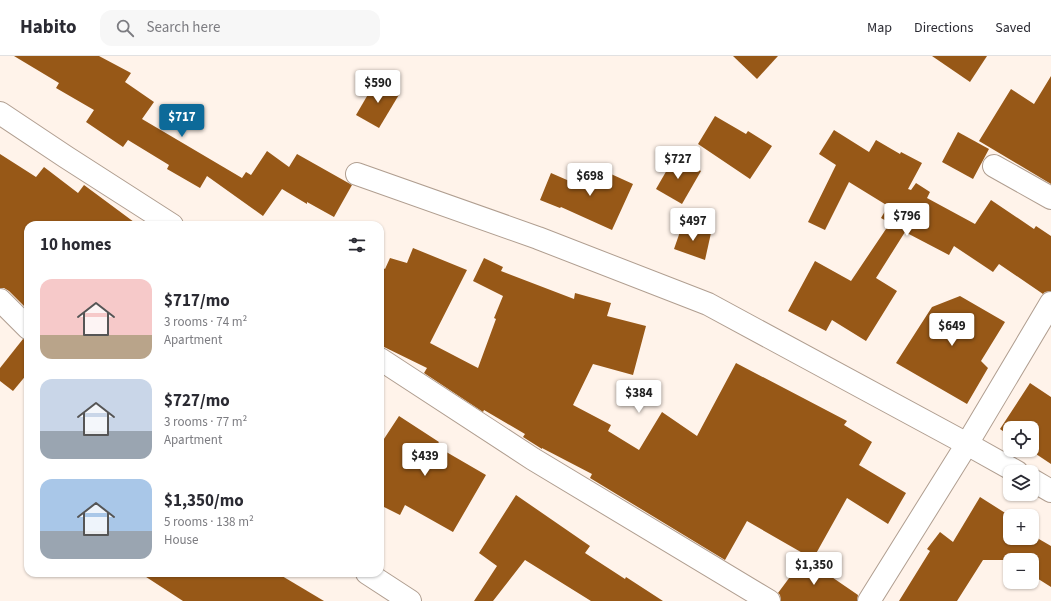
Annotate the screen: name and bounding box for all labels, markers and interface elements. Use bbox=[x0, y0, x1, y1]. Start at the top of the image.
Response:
search box bbox=[100, 10, 380, 46]
text: Habito bbox=[20, 14, 76, 41]
icon: search bbox=[114, 17, 136, 39]
text: Search here bbox=[146, 17, 220, 38]
text: Map bbox=[867, 18, 892, 38]
text: Directions bbox=[914, 18, 973, 38]
text: Saved bbox=[995, 18, 1031, 38]
pin: $590 bbox=[354, 70, 402, 104]
text: $590 bbox=[364, 74, 392, 92]
pin: $717 bbox=[158, 104, 206, 138]
text: $717 bbox=[168, 108, 196, 126]
pin: $727 bbox=[654, 146, 702, 180]
text: $727 bbox=[664, 150, 692, 168]
pin: $698 bbox=[566, 163, 614, 197]
text: $698 bbox=[576, 167, 604, 185]
pin: $796 bbox=[883, 203, 931, 237]
text: $796 bbox=[893, 207, 921, 225]
pin: $497 bbox=[669, 208, 717, 242]
text: $497 bbox=[679, 212, 707, 230]
text: 10 homes bbox=[40, 233, 111, 257]
icon: filters bbox=[346, 234, 368, 256]
text: $717/mo bbox=[164, 289, 230, 313]
icon: home bbox=[72, 295, 120, 343]
text: 3 rooms · 74 m² bbox=[164, 313, 247, 331]
pin: $649 bbox=[928, 313, 976, 347]
text: $649 bbox=[938, 317, 966, 335]
text: Apartment bbox=[164, 331, 222, 349]
pin: $384 bbox=[615, 380, 663, 414]
text: $384 bbox=[625, 384, 653, 402]
text: $727/mo bbox=[164, 389, 230, 413]
icon: home bbox=[72, 395, 120, 443]
text: 3 rooms · 77 m² bbox=[164, 413, 247, 431]
map controls bbox=[1003, 421, 1039, 589]
button: locate bbox=[1003, 421, 1039, 457]
text: Apartment bbox=[164, 431, 222, 449]
pin: $439 bbox=[401, 443, 449, 477]
text: $439 bbox=[411, 447, 439, 465]
button: layers bbox=[1003, 465, 1039, 501]
text: $1,350/mo bbox=[164, 489, 244, 513]
icon: home bbox=[72, 495, 120, 543]
button: + bbox=[1003, 509, 1039, 545]
text: 5 rooms · 138 m² bbox=[164, 513, 254, 531]
text: House bbox=[164, 531, 199, 549]
pin: $1,350 bbox=[781, 552, 847, 586]
button: − bbox=[1003, 553, 1039, 589]
text: $1,350 bbox=[795, 556, 833, 574]

